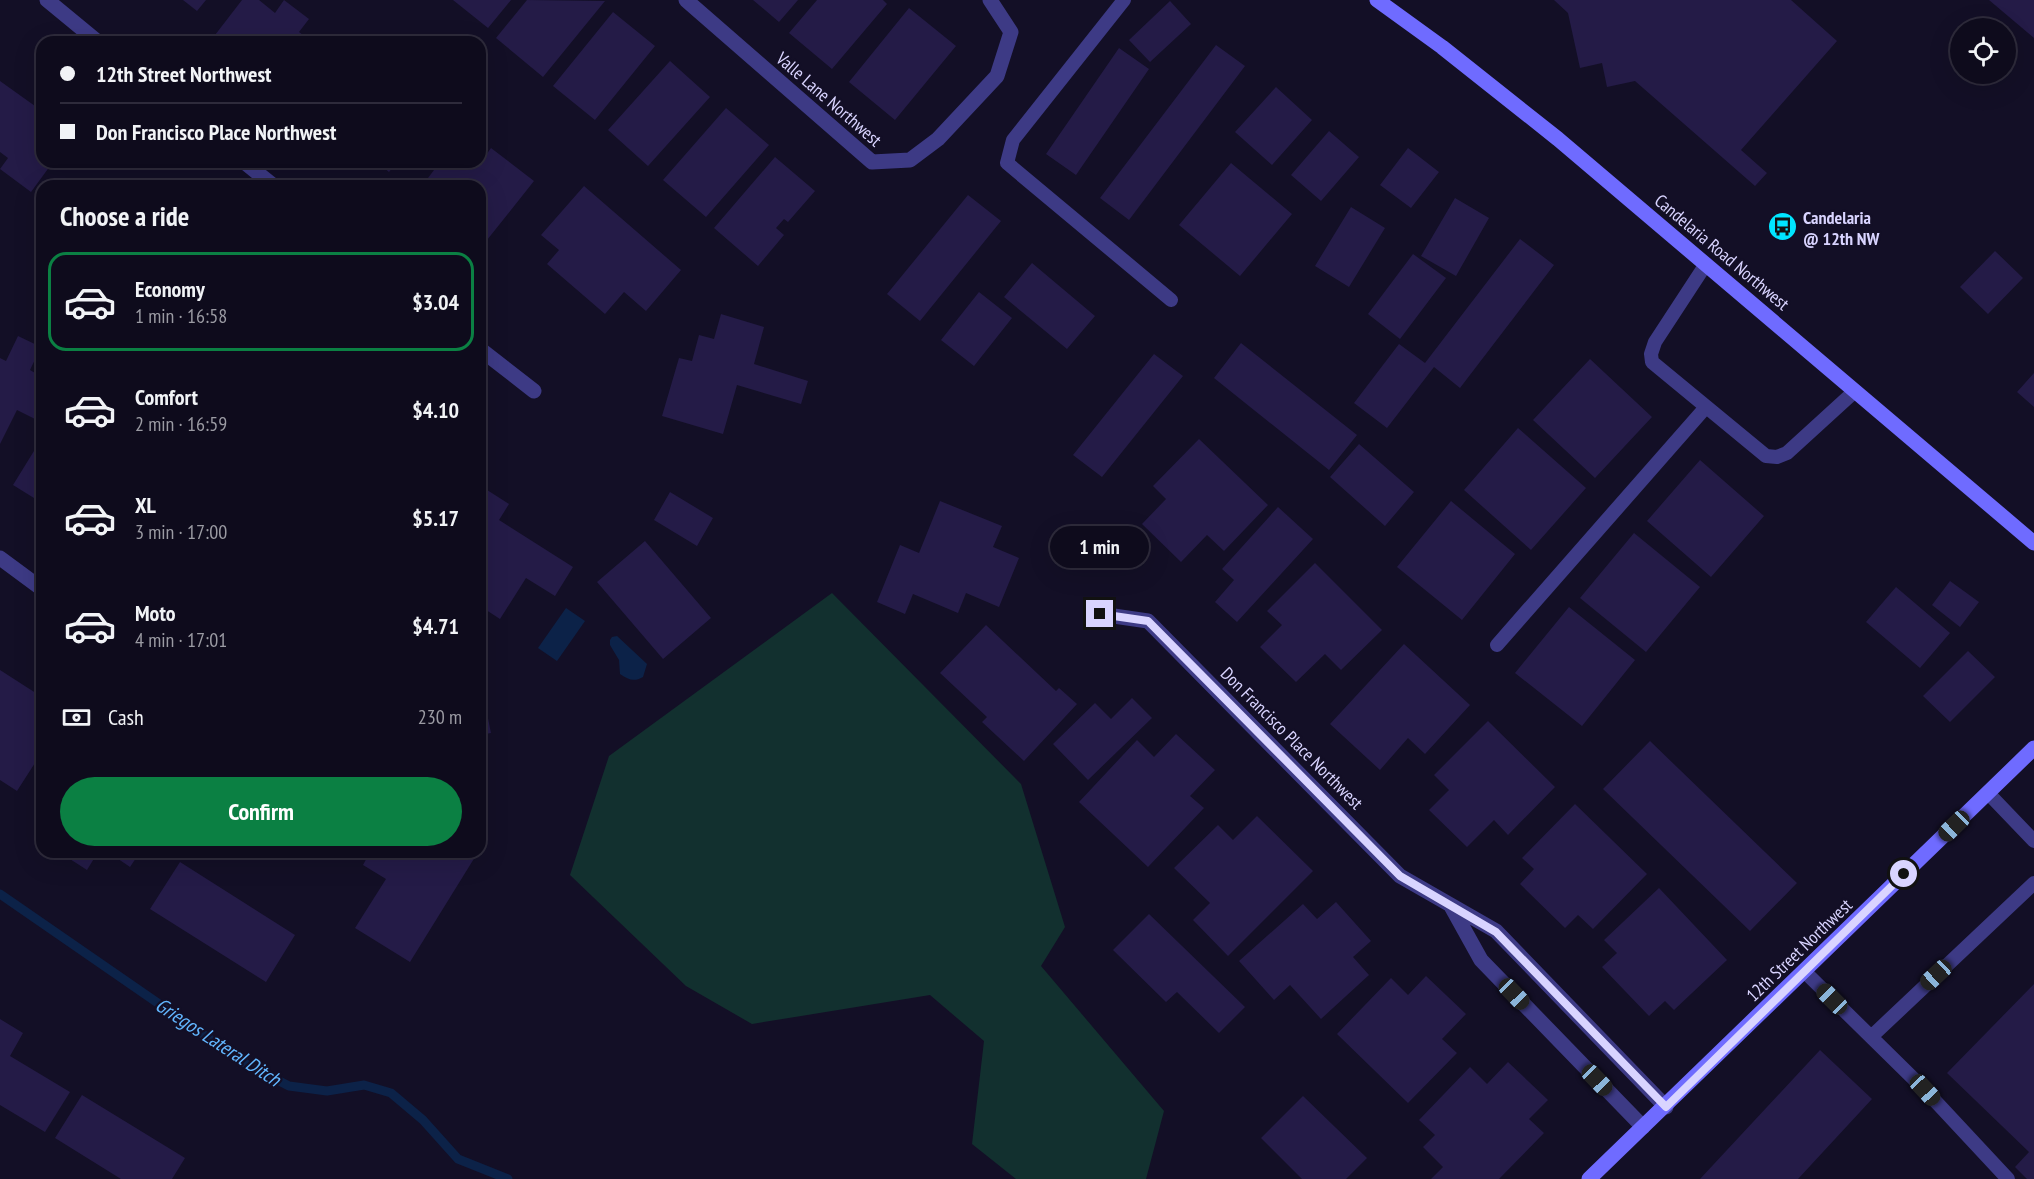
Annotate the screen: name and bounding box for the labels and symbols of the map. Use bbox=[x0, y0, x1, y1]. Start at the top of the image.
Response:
street label: Valle Lane Northwest bbox=[771, 46, 887, 151]
street label: Candelaria Road Northwest bbox=[1650, 189, 1794, 315]
place label: Candelaria @ 12th NW bbox=[1803, 206, 1879, 250]
bus stop icon: Candelaria @ 12th NW bbox=[1766, 211, 1798, 243]
callout: 1 min bbox=[1050, 527, 1150, 569]
route end bbox=[1086, 600, 1113, 627]
street label: Don Francisco Place Northwest bbox=[1216, 662, 1368, 814]
car bbox=[1935, 807, 1973, 845]
route start bbox=[1890, 860, 1917, 887]
street label: 12th Street Northwest bbox=[1741, 894, 1857, 1006]
car bbox=[1917, 956, 1955, 994]
car bbox=[1495, 975, 1533, 1013]
car bbox=[1813, 980, 1851, 1018]
water label: Griegos Lateral Ditch bbox=[150, 992, 287, 1093]
car bbox=[1578, 1061, 1616, 1099]
car bbox=[1906, 1071, 1944, 1109]

